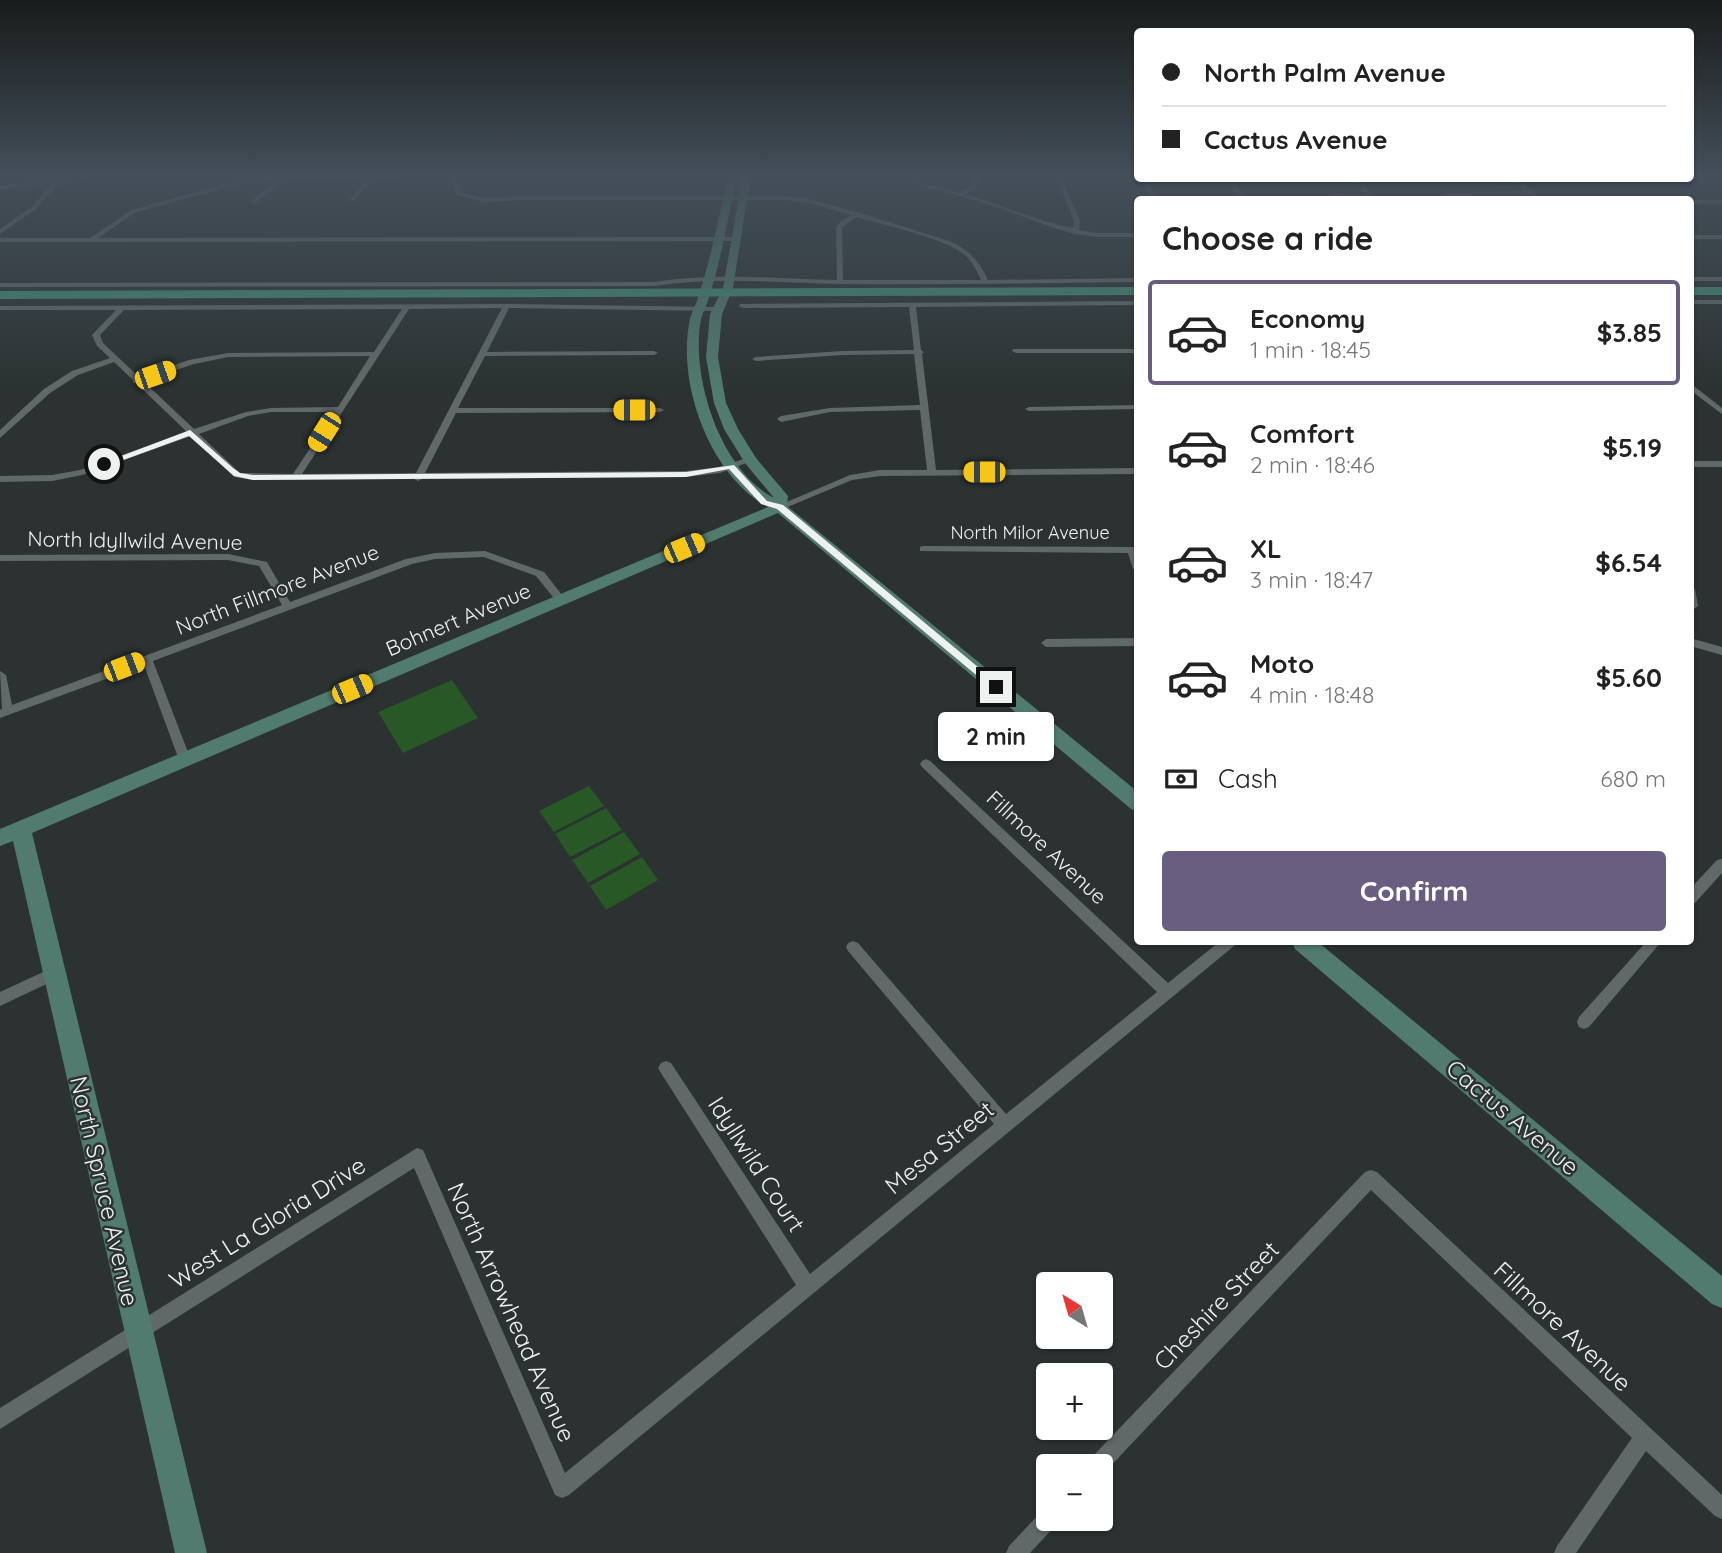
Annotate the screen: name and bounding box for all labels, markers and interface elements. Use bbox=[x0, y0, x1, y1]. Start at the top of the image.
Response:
text: North Palm Avenue bbox=[1204, 56, 1446, 89]
text: Cactus Avenue bbox=[1204, 123, 1388, 156]
text: Choose a ride bbox=[1162, 218, 1374, 258]
icon: car bbox=[1166, 301, 1229, 364]
text: Economy bbox=[1250, 302, 1365, 335]
text: $3.85 bbox=[1597, 316, 1662, 349]
text: 1 min · 18:45 bbox=[1250, 335, 1371, 364]
car bbox=[132, 358, 179, 392]
car bbox=[614, 400, 656, 421]
car bbox=[304, 409, 345, 455]
icon: car bbox=[1166, 416, 1229, 479]
text: Comfort bbox=[1250, 417, 1355, 450]
text: $5.19 bbox=[1602, 431, 1662, 464]
route start bbox=[88, 448, 120, 480]
text: 2 min · 18:46 bbox=[1250, 450, 1375, 479]
car bbox=[964, 462, 1006, 483]
street label: North Milor Avenue bbox=[950, 521, 1110, 544]
street label: North Idyllwild Avenue bbox=[27, 525, 243, 555]
car bbox=[661, 530, 708, 566]
icon: car bbox=[1166, 531, 1229, 594]
text: XL bbox=[1250, 532, 1282, 565]
street label: North Fillmore Avenue bbox=[172, 538, 382, 640]
text: $6.54 bbox=[1595, 546, 1662, 579]
text: 3 min · 18:47 bbox=[1250, 565, 1373, 594]
street label: Bohnert Avenue bbox=[382, 577, 534, 661]
icon: car bbox=[1166, 646, 1229, 709]
text: Moto bbox=[1250, 647, 1314, 680]
car bbox=[101, 650, 148, 684]
text: $5.60 bbox=[1596, 661, 1662, 694]
car bbox=[329, 671, 376, 707]
route end bbox=[980, 671, 1012, 703]
text: 4 min · 18:48 bbox=[1250, 680, 1374, 709]
callout: 2 min bbox=[938, 712, 1054, 760]
text: 2 min bbox=[966, 722, 1026, 751]
icon: cash bbox=[1162, 760, 1200, 798]
text: Cash bbox=[1218, 762, 1278, 795]
text: 680 m bbox=[1600, 764, 1666, 793]
street label: Fillmore Avenue bbox=[981, 785, 1113, 909]
button: Confirm bbox=[1162, 851, 1666, 931]
street label: Cactus Avenue bbox=[1440, 1053, 1586, 1181]
street label: North Spruce Avenue bbox=[64, 1073, 146, 1309]
street label: Idyllwild Court bbox=[702, 1091, 812, 1237]
street label: Mesa Street bbox=[878, 1094, 1000, 1200]
street label: West La Gloria Drive bbox=[163, 1149, 371, 1295]
street label: North Arrowhead Avenue bbox=[441, 1178, 583, 1446]
street label: Cheshire Street bbox=[1147, 1234, 1285, 1376]
street label: Fillmore Avenue bbox=[1488, 1255, 1638, 1397]
north arrow bbox=[1036, 1272, 1113, 1349]
map controls bbox=[1036, 1272, 1113, 1531]
button: + bbox=[1036, 1363, 1113, 1440]
button: − bbox=[1036, 1454, 1113, 1531]

